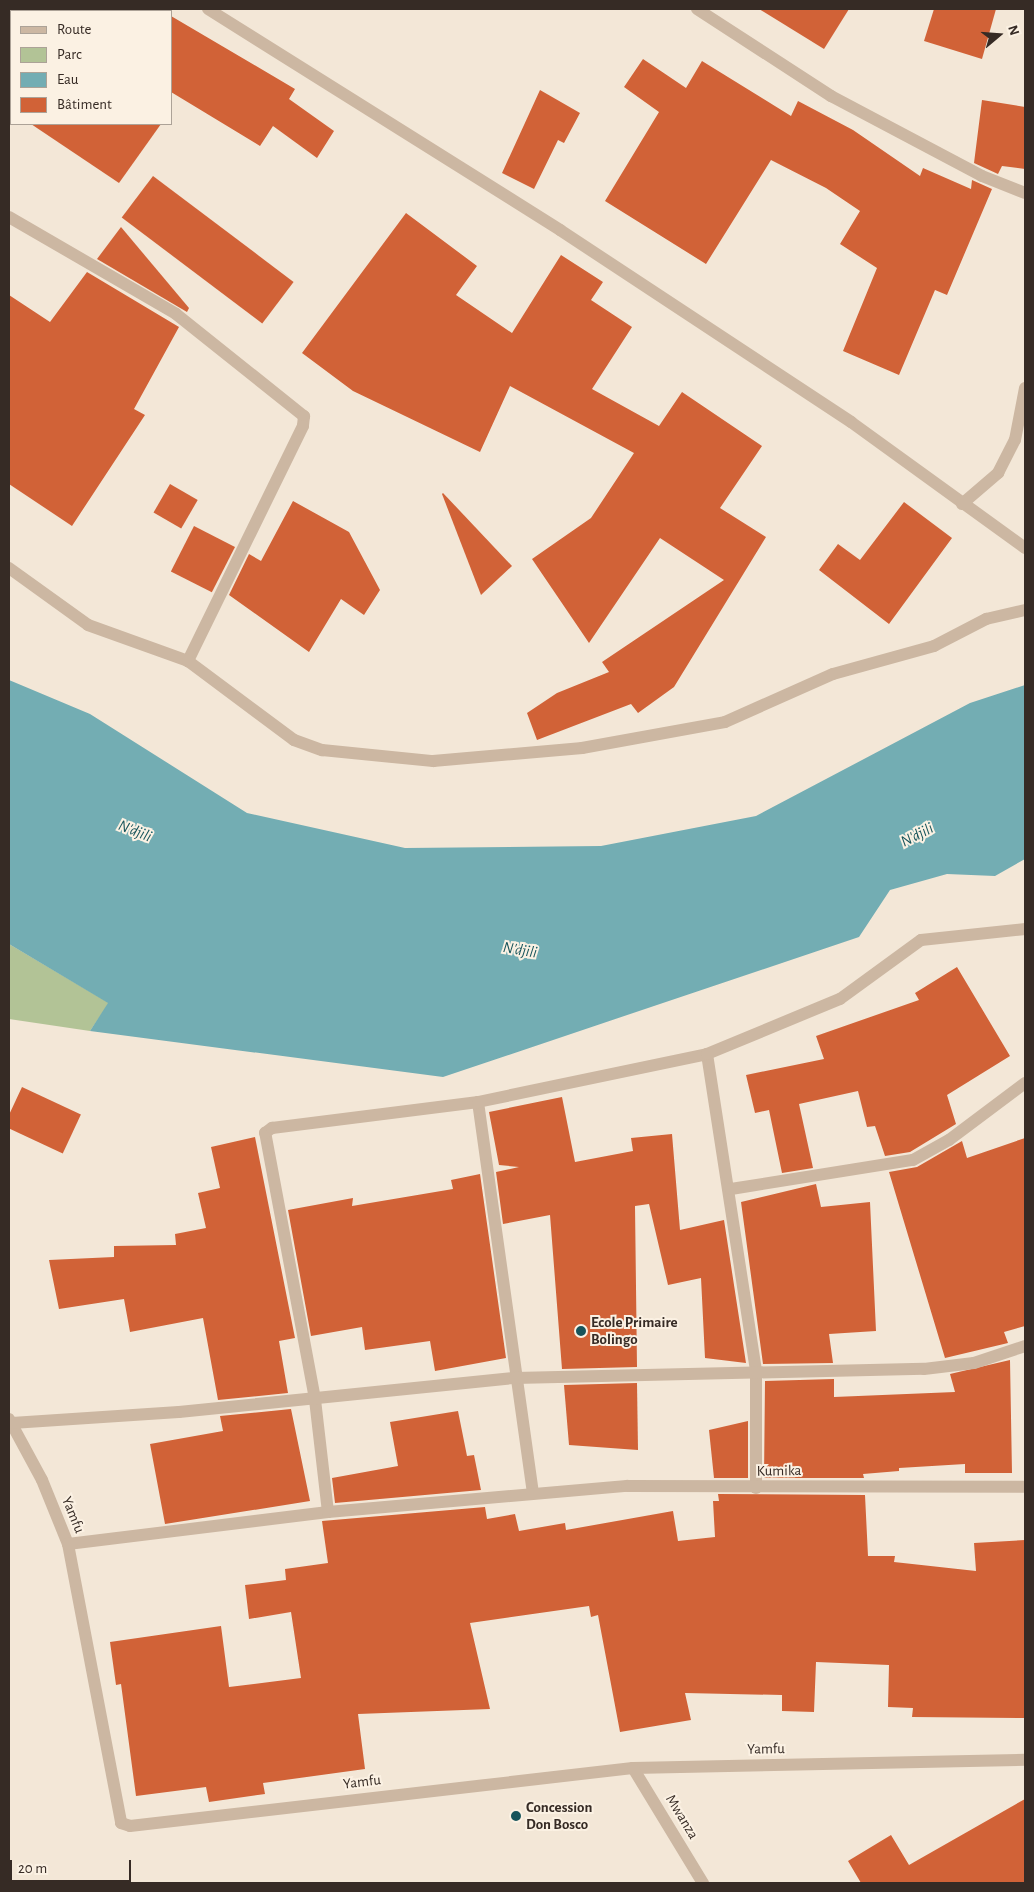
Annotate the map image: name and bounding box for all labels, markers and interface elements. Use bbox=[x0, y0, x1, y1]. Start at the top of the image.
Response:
legend bbox=[10, 10, 172, 125]
north arrow bbox=[974, 10, 1024, 60]
text: Route bbox=[57, 22, 91, 37]
text: N bbox=[1005, 24, 1021, 37]
text: Parc bbox=[57, 47, 82, 62]
text: Eau bbox=[57, 72, 79, 87]
text: Bâtiment bbox=[57, 97, 112, 112]
water label: N'djili bbox=[116, 816, 154, 846]
water label: N'djili bbox=[897, 819, 937, 851]
water label: N'djili bbox=[502, 938, 538, 962]
place label: Ecole Primaire Bolingo bbox=[591, 1313, 678, 1348]
marker: Ecole Primaire Bolingo bbox=[575, 1325, 587, 1337]
street label: Kumika bbox=[757, 1462, 801, 1480]
street label: Yamfu bbox=[58, 1494, 88, 1536]
street label: Yamfu bbox=[747, 1740, 785, 1758]
street label: Yamfu bbox=[342, 1771, 382, 1793]
street label: Mwanza bbox=[662, 1791, 702, 1843]
place label: Concession Don Bosco bbox=[526, 1798, 592, 1833]
marker: Concession Don Bosco bbox=[510, 1810, 522, 1822]
scale bar bbox=[12, 1850, 134, 1882]
text: 20 m bbox=[18, 1861, 47, 1876]

